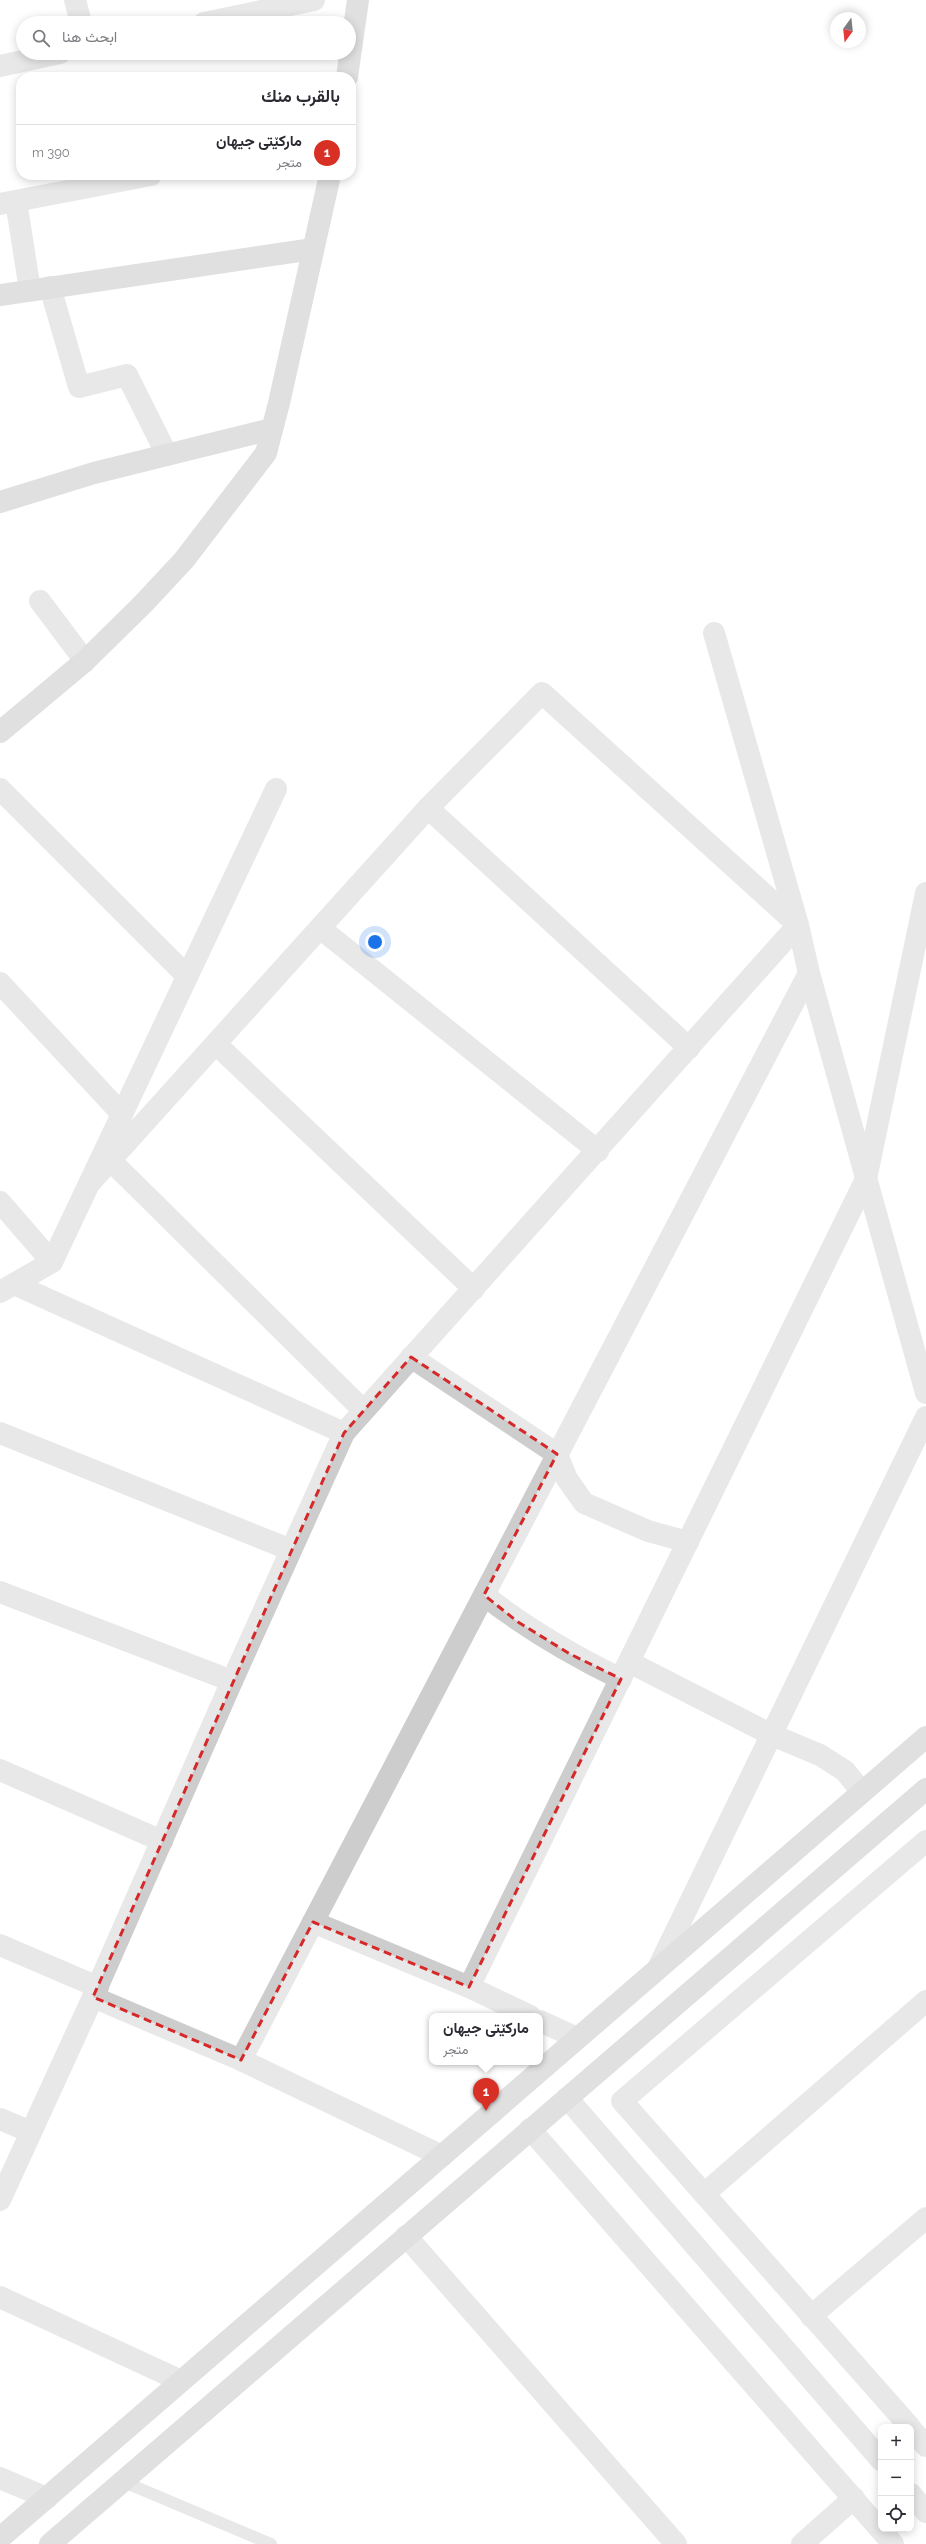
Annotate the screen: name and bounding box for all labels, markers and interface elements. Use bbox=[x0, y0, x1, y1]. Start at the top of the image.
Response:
north arrow bbox=[830, 12, 866, 48]
search box bbox=[16, 16, 356, 60]
icon: search bbox=[30, 27, 52, 49]
text: ابحث هنا bbox=[62, 28, 117, 46]
text: بالقرب منك bbox=[261, 86, 340, 106]
text: مارکێتی جیهان bbox=[216, 132, 302, 150]
text: 390 m bbox=[32, 145, 70, 160]
text: 1 bbox=[324, 145, 330, 160]
text: متجر bbox=[277, 155, 302, 170]
your location bbox=[365, 932, 385, 952]
popup bbox=[429, 2013, 543, 2065]
text: مارکێتی جیهان bbox=[443, 2019, 529, 2037]
text: متجر bbox=[443, 2042, 469, 2057]
pin: 1 bbox=[473, 2078, 499, 2111]
map controls bbox=[878, 2424, 914, 2532]
button: + bbox=[878, 2424, 914, 2460]
button: − bbox=[878, 2460, 914, 2496]
button: locate bbox=[878, 2496, 914, 2532]

